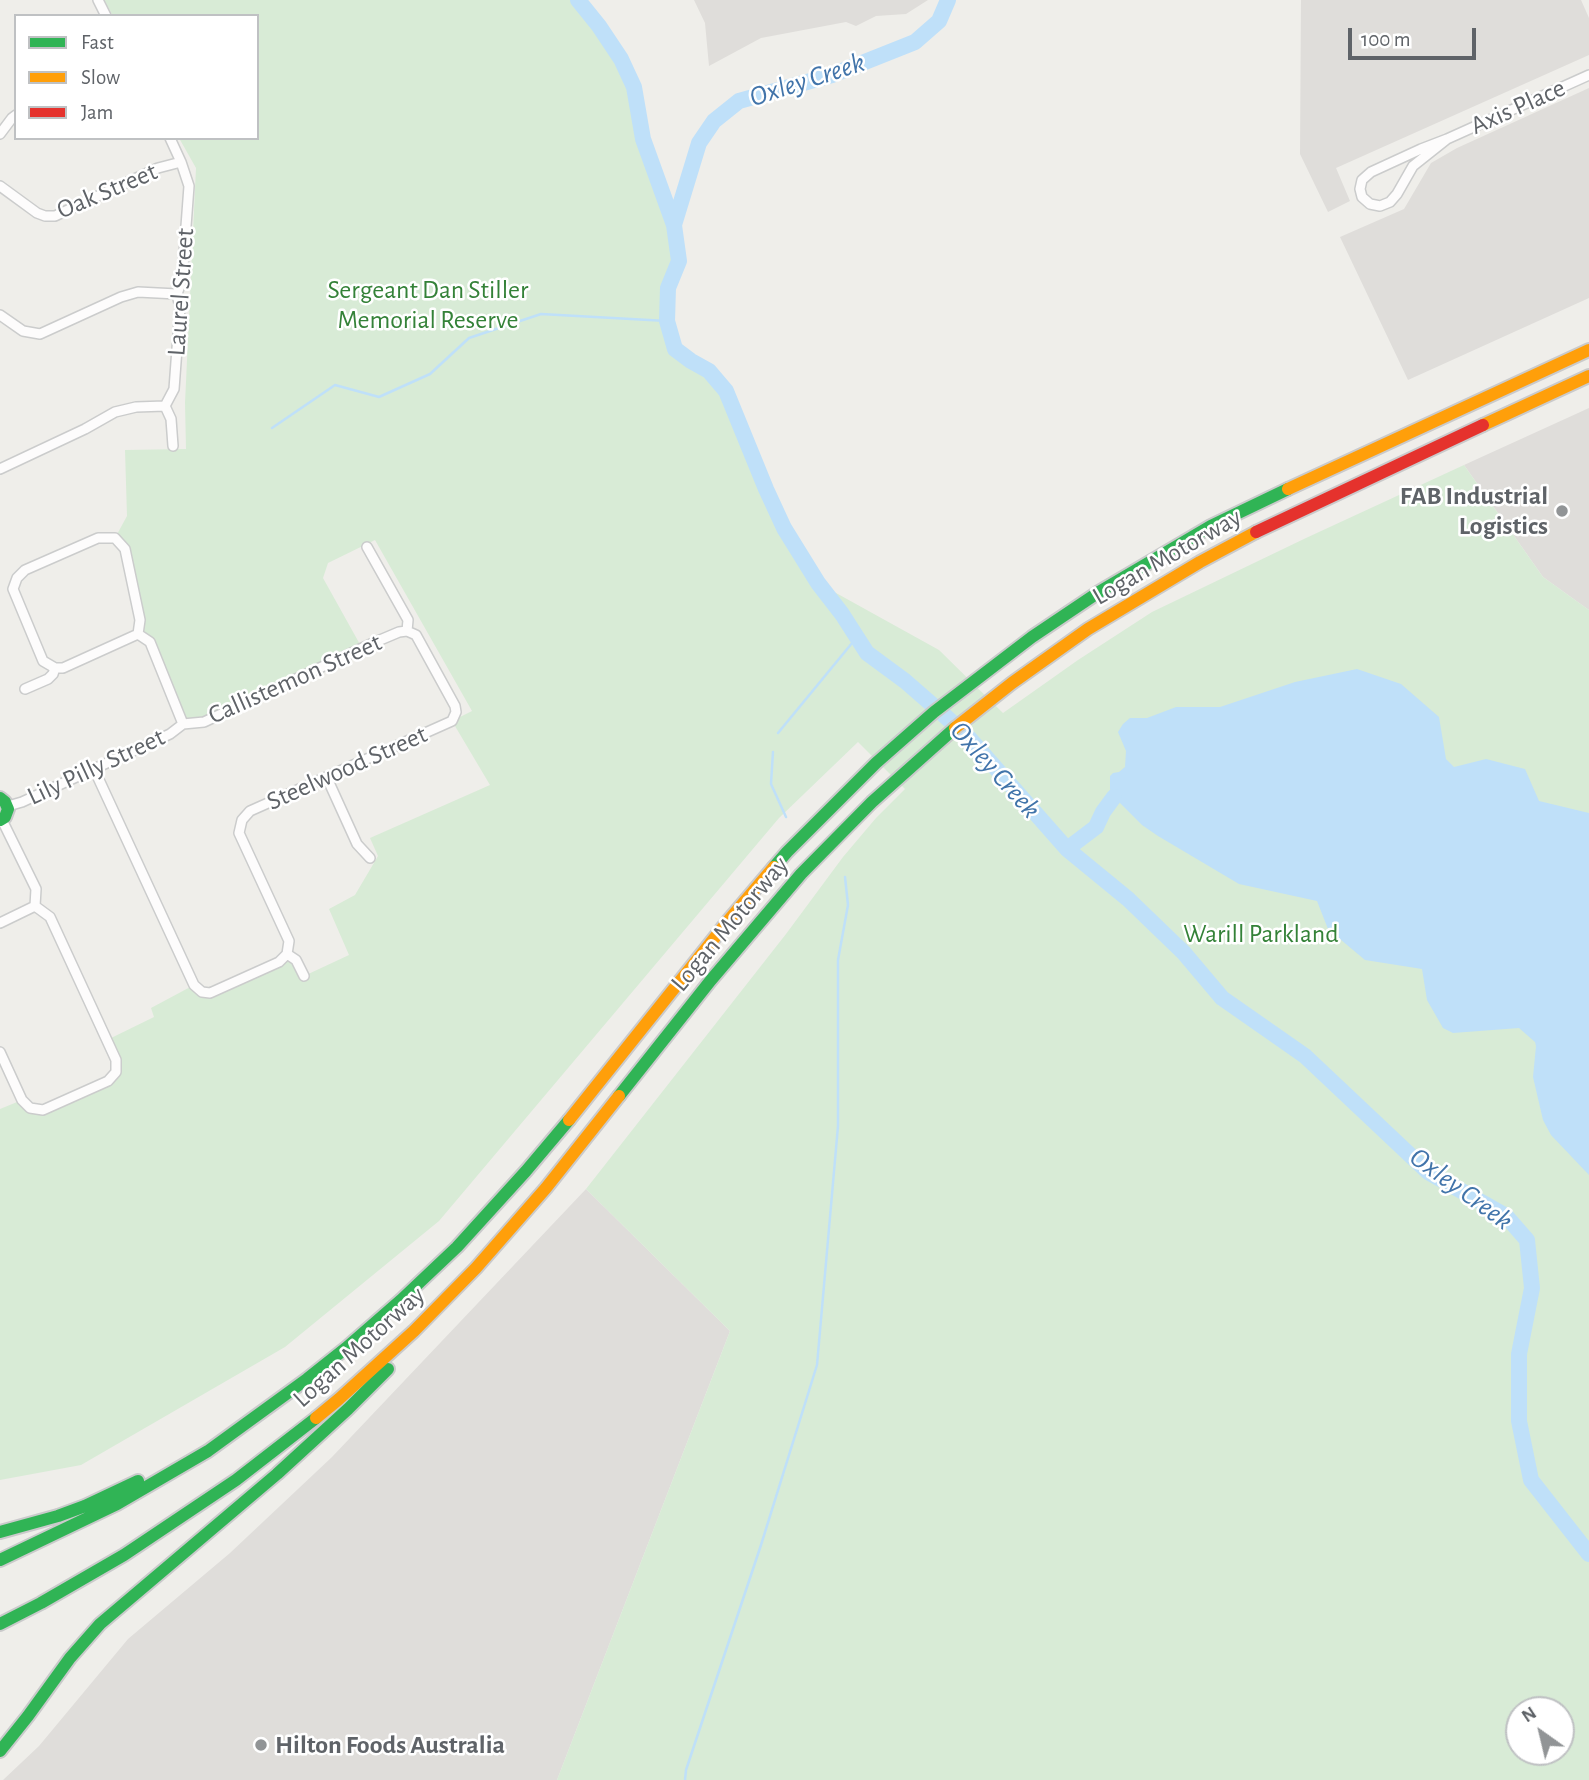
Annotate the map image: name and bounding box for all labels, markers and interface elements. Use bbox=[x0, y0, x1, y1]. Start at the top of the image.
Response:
legend bbox=[14, 14, 259, 140]
scale bar bbox=[1351, 14, 1479, 58]
text: 100 m bbox=[1361, 29, 1411, 50]
text: Fast bbox=[81, 32, 114, 53]
water label: Oxley Creek bbox=[745, 46, 869, 114]
text: Slow bbox=[81, 67, 120, 88]
street label: Axis Place bbox=[1466, 72, 1570, 142]
text: Jam bbox=[81, 102, 113, 123]
street label: Oak Street bbox=[52, 156, 162, 226]
street label: Laurel Street bbox=[161, 227, 201, 357]
park label: Sergeant Dan Stiller Memorial Reserve bbox=[328, 274, 528, 336]
place label: FAB Industrial Logistics bbox=[1400, 480, 1548, 542]
street label: Logan Motorway bbox=[1087, 502, 1247, 612]
marker: FAB Industrial Logistics bbox=[1554, 503, 1570, 519]
street label: Callistemon Street bbox=[204, 627, 386, 731]
water label: Oxley Creek bbox=[943, 714, 1047, 826]
street label: Steelwood Street bbox=[262, 719, 432, 817]
street label: Lily Pilly Street bbox=[22, 722, 170, 812]
street label: Logan Motorway bbox=[664, 850, 796, 998]
park label: Warill Parkland bbox=[1183, 918, 1339, 950]
water label: Oxley Creek bbox=[1403, 1140, 1519, 1238]
street label: Logan Motorway bbox=[287, 1280, 431, 1414]
north arrow bbox=[1505, 1696, 1575, 1766]
text: N bbox=[1518, 1703, 1540, 1726]
place label: Hilton Foods Australia bbox=[275, 1729, 505, 1761]
marker: Hilton Foods Australia bbox=[253, 1737, 269, 1753]

